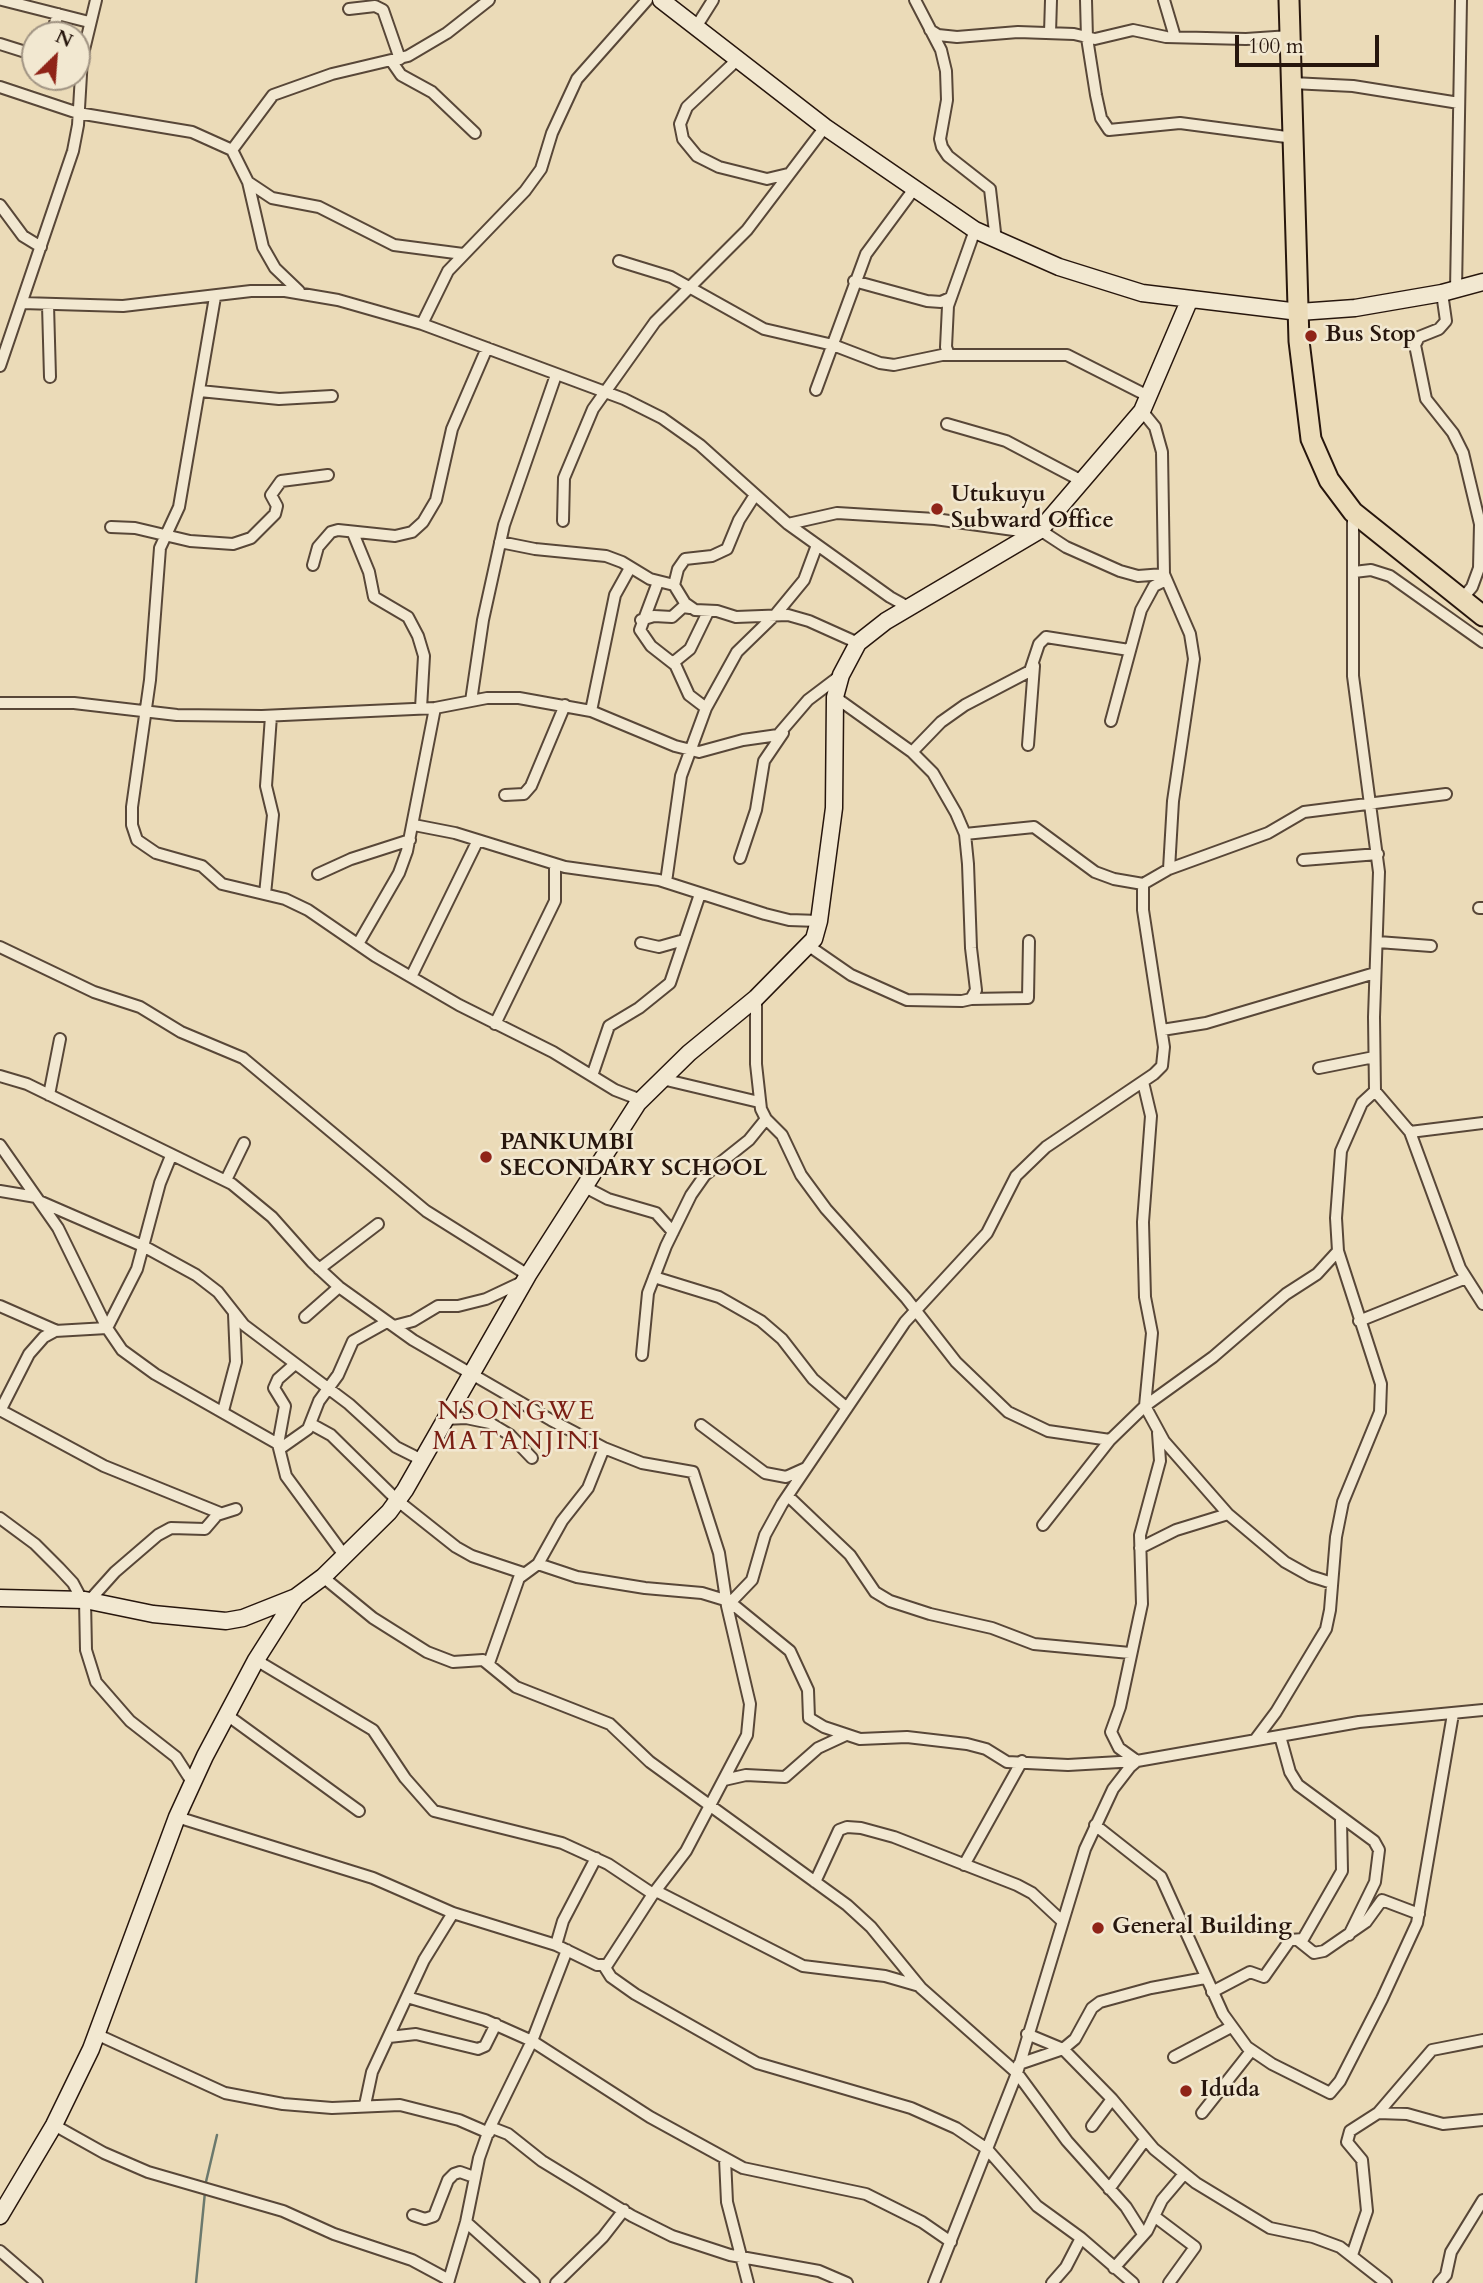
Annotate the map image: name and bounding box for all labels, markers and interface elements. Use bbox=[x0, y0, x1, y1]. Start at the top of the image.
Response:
north arrow bbox=[21, 21, 91, 91]
scale bar bbox=[1238, 21, 1382, 65]
text: N bbox=[51, 24, 77, 54]
text: 100 m bbox=[1248, 32, 1304, 61]
place label: Bus Stop bbox=[1325, 322, 1416, 350]
marker: Bus Stop bbox=[1303, 328, 1319, 344]
place label: Utukuyu Subward Office bbox=[951, 482, 1114, 536]
marker: Utukuyu Subward Office bbox=[929, 501, 945, 517]
place label: PANKUMBI SECONDARY SCHOOL bbox=[500, 1130, 767, 1184]
marker: PANKUMBI SECONDARY SCHOOL bbox=[478, 1149, 494, 1165]
district label: NSONGWE MATANJINI bbox=[433, 1397, 601, 1458]
place label: General Building bbox=[1112, 1914, 1292, 1942]
marker: General Building bbox=[1090, 1920, 1106, 1936]
place label: Iduda bbox=[1200, 2077, 1260, 2105]
marker: Iduda bbox=[1178, 2083, 1194, 2099]

